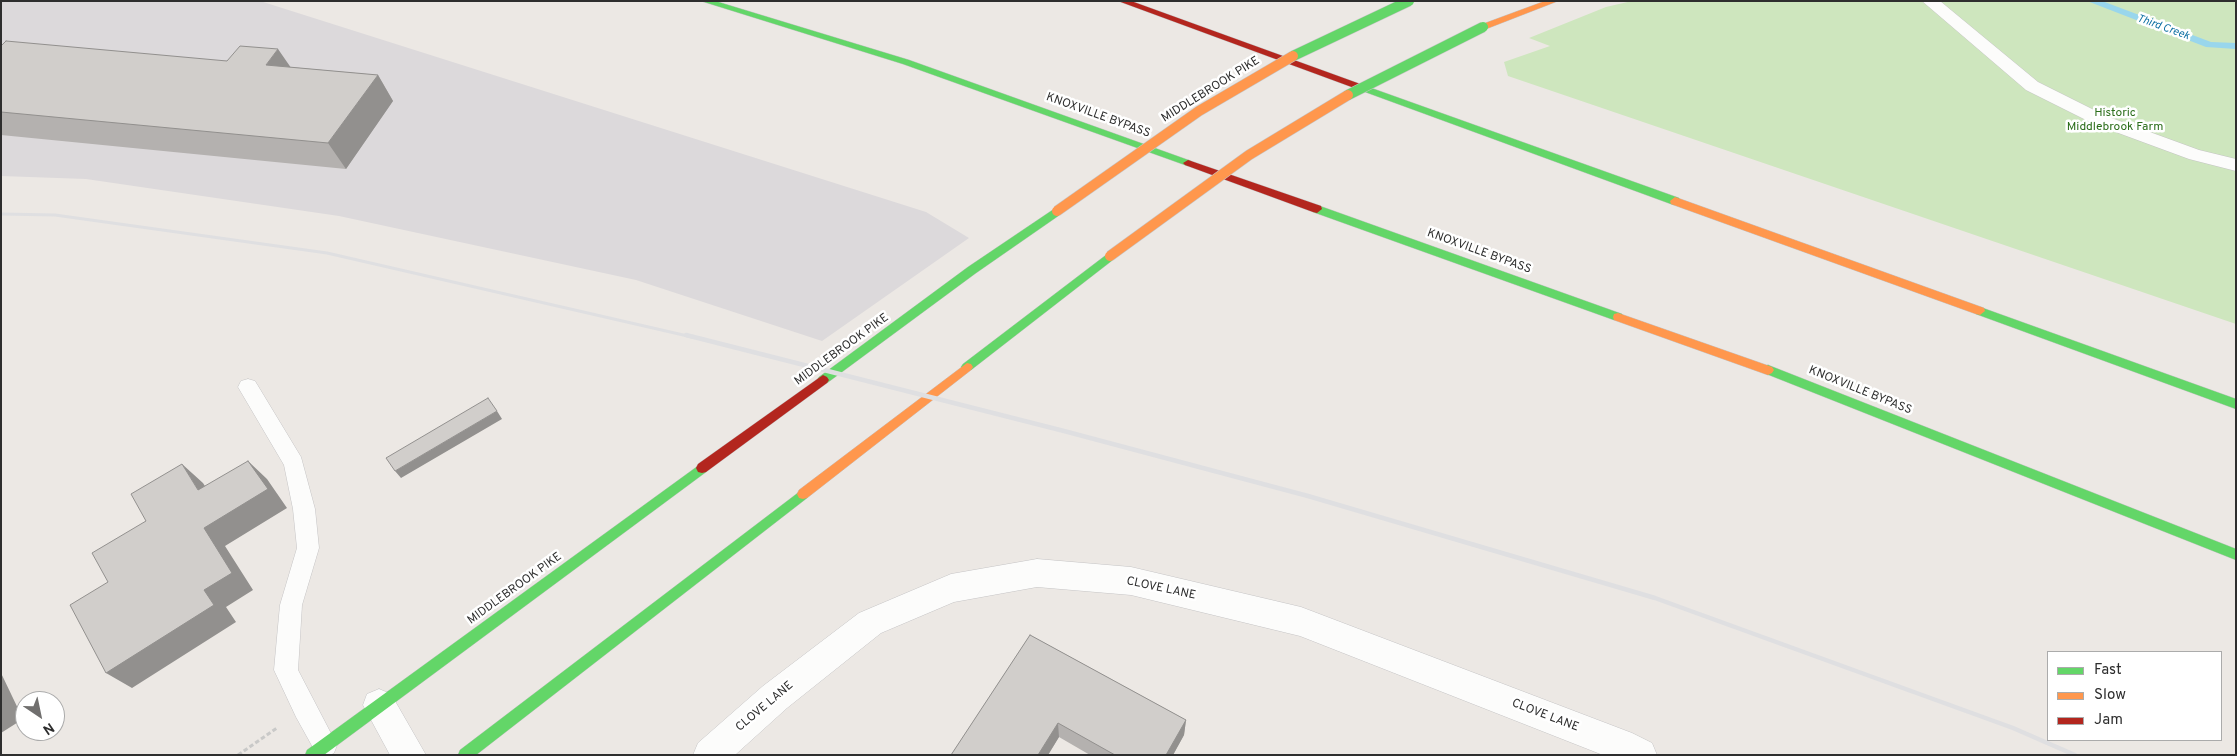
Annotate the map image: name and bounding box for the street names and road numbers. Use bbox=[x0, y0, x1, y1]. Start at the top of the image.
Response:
street label: MIDDLEBROOK PIKE bbox=[1159, 54, 1263, 126]
street label: KNOXVILLE BYPASS bbox=[1044, 90, 1152, 142]
street label: KNOXVILLE BYPASS bbox=[1425, 226, 1533, 278]
street label: MIDDLEBROOK PIKE bbox=[792, 311, 892, 389]
street label: KNOXVILLE BYPASS bbox=[1806, 364, 1914, 418]
street label: MIDDLEBROOK PIKE bbox=[465, 550, 565, 628]
street label: CLOVE LANE bbox=[1125, 575, 1197, 603]
street label: CLOVE LANE bbox=[733, 679, 797, 735]
street label: CLOVE LANE bbox=[1509, 697, 1581, 735]

